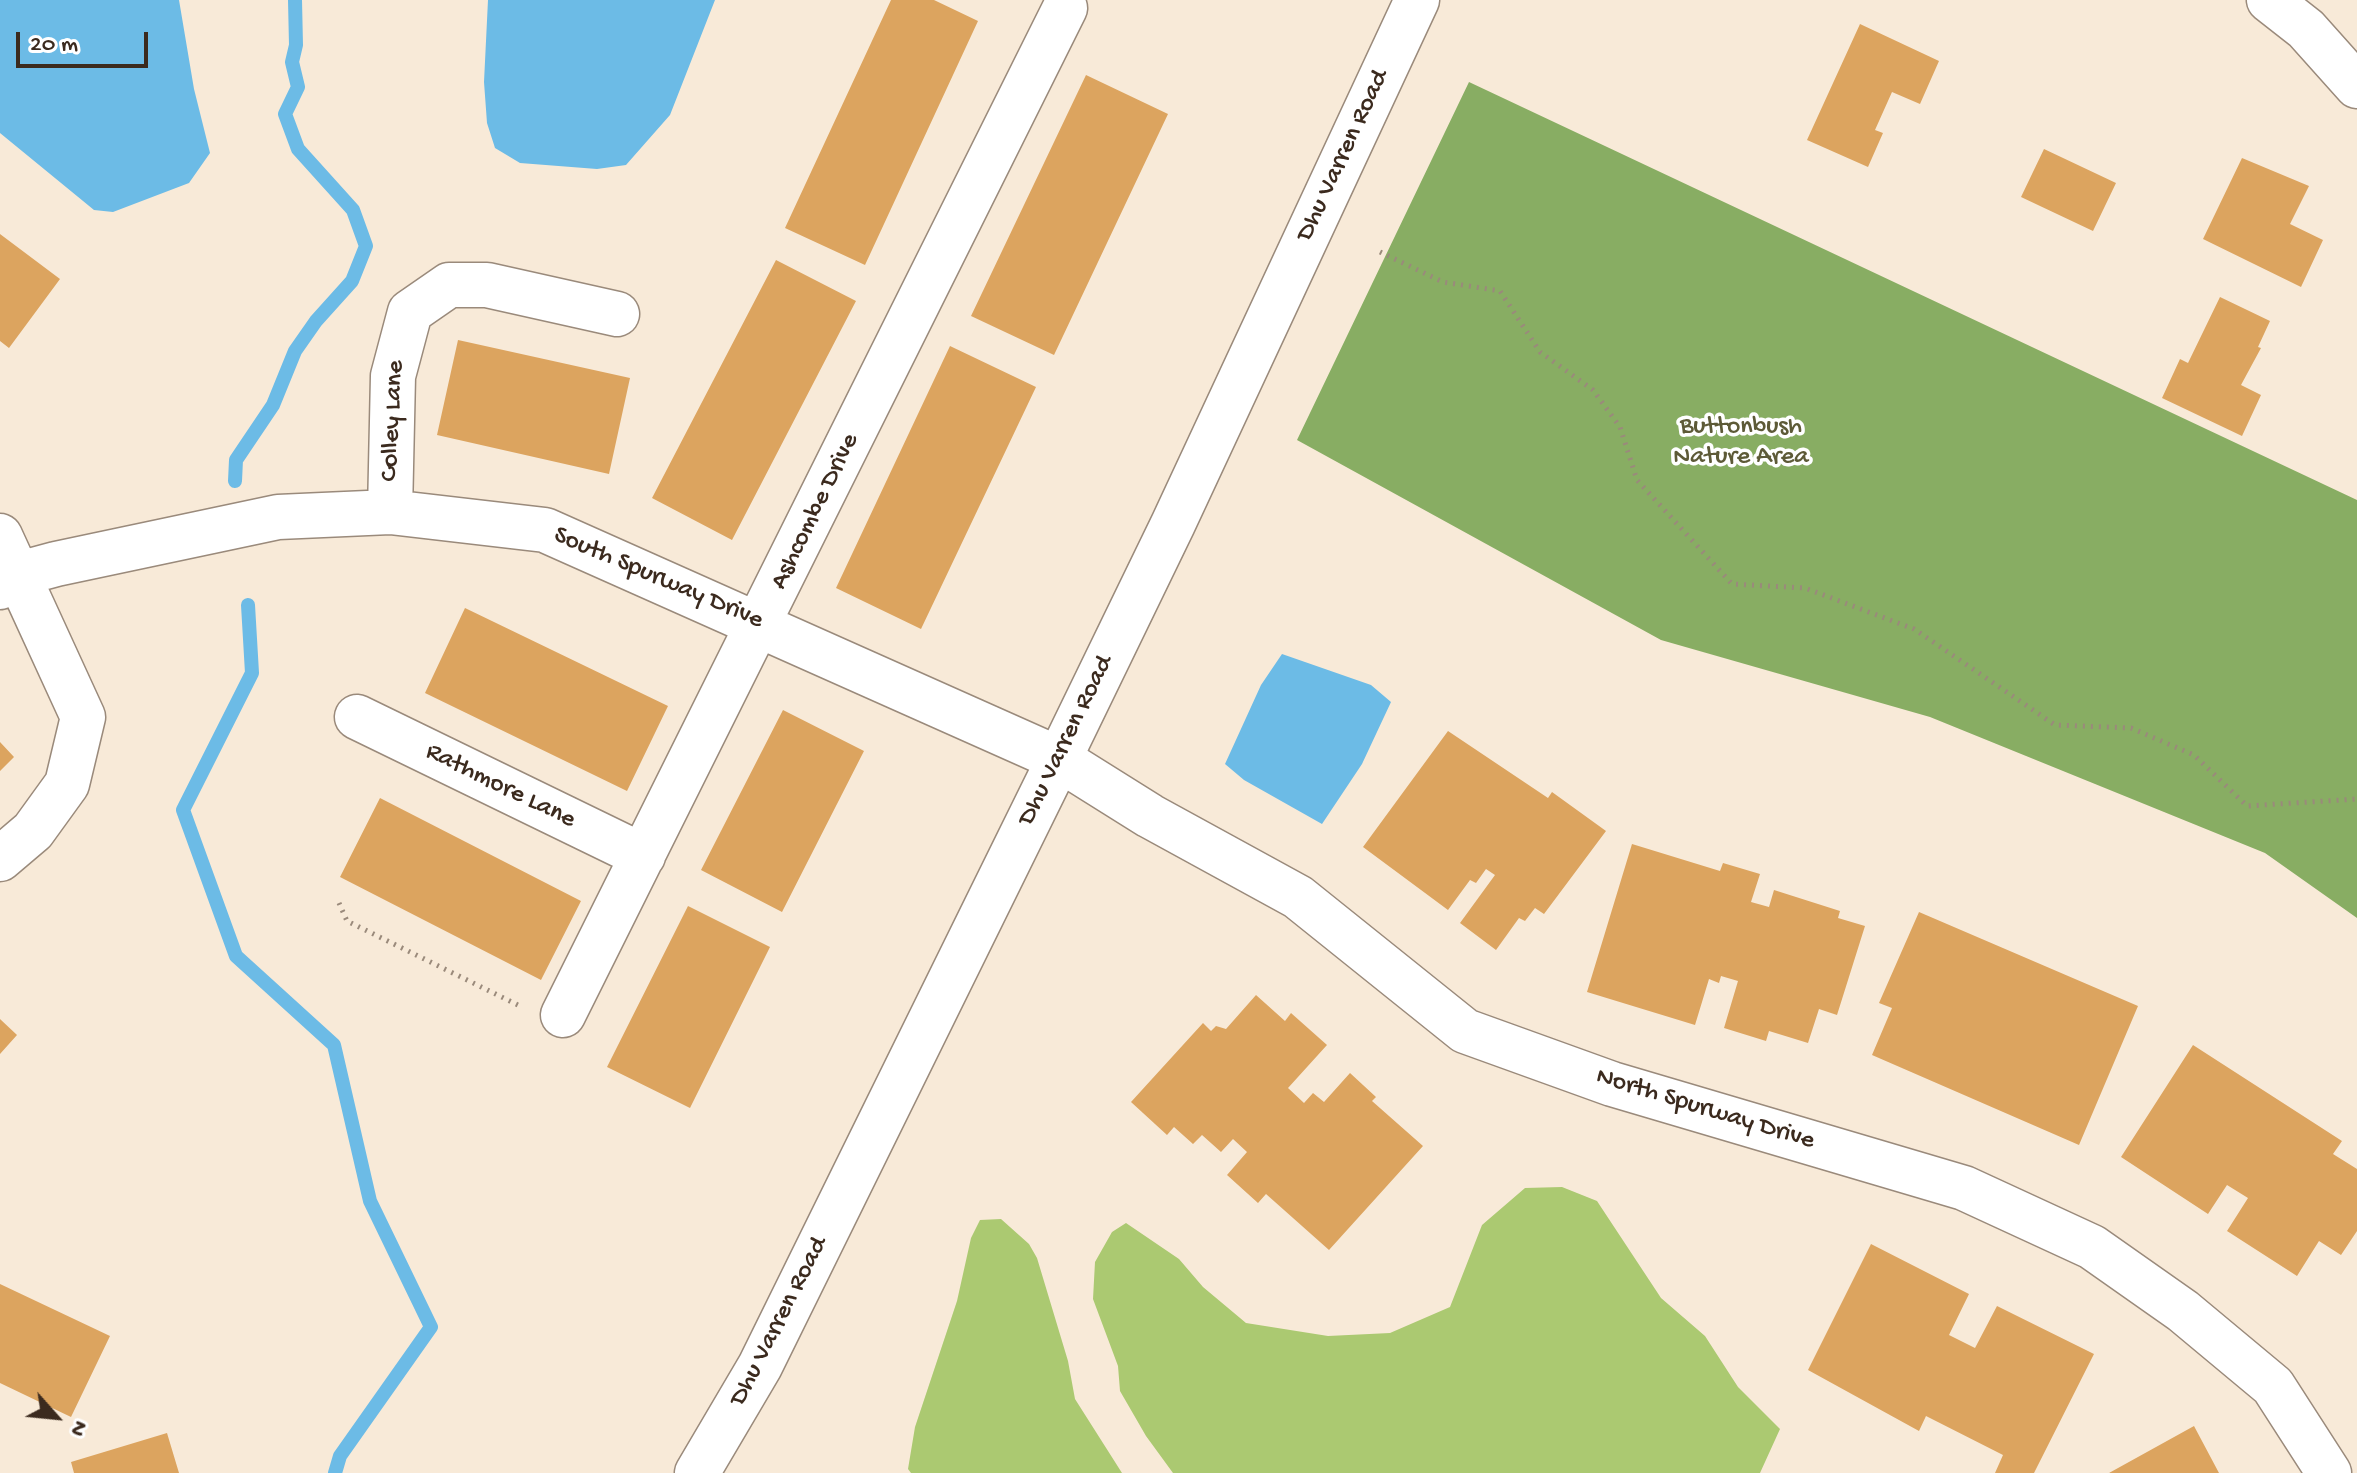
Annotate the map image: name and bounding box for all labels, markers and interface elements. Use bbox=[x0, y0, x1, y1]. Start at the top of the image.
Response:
scale bar bbox=[20, 16, 152, 66]
text: 20 m bbox=[30, 31, 78, 60]
street label: Dhu Varren Road bbox=[1291, 65, 1397, 247]
street label: Colley Lane bbox=[375, 360, 413, 482]
park label: Buttonbush Nature Area bbox=[1673, 412, 1809, 474]
street label: Ashcombe Drive bbox=[765, 429, 867, 595]
street label: South Spurway Drive bbox=[548, 521, 768, 637]
street label: Dhu Varren Road bbox=[1012, 651, 1122, 831]
street label: Rathmore Lane bbox=[420, 737, 580, 837]
street label: North Spurway Drive bbox=[1592, 1062, 1818, 1158]
street label: Dhu Varren Road bbox=[724, 1232, 836, 1412]
north arrow bbox=[16, 1377, 96, 1457]
text: N bbox=[63, 1416, 92, 1440]

